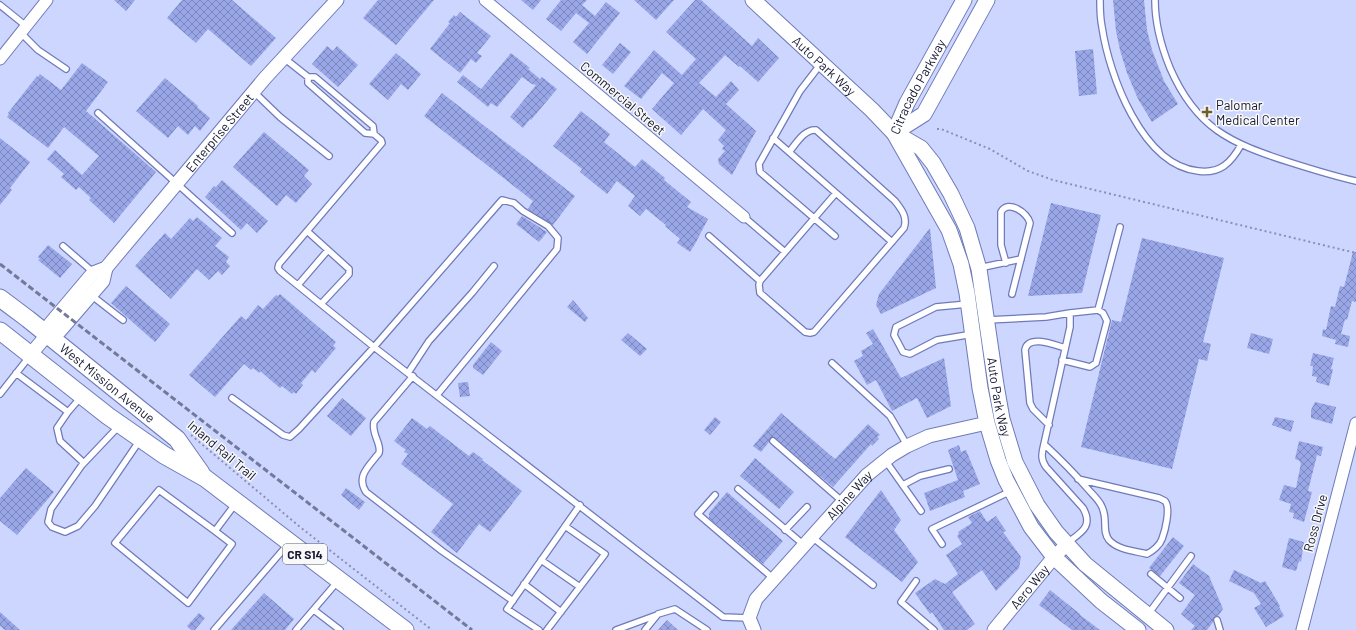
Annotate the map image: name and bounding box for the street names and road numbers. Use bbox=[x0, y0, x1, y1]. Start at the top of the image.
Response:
street label: Auto Park Way bbox=[789, 33, 859, 99]
street label: Citracado Parkway bbox=[886, 36, 949, 137]
street label: Commercial Street bbox=[577, 58, 669, 138]
street label: Enterprise Street bbox=[182, 90, 257, 175]
street label: West Mission Avenue bbox=[57, 340, 158, 426]
street label: Auto Park Way bbox=[984, 356, 1015, 439]
street label: Inland Rail Trail bbox=[184, 417, 260, 483]
street label: Alpine Way bbox=[823, 466, 875, 523]
street label: Ross Drive bbox=[1300, 492, 1330, 554]
road number: CR S14 bbox=[283, 544, 327, 564]
street label: Aero Way bbox=[1007, 561, 1052, 612]

